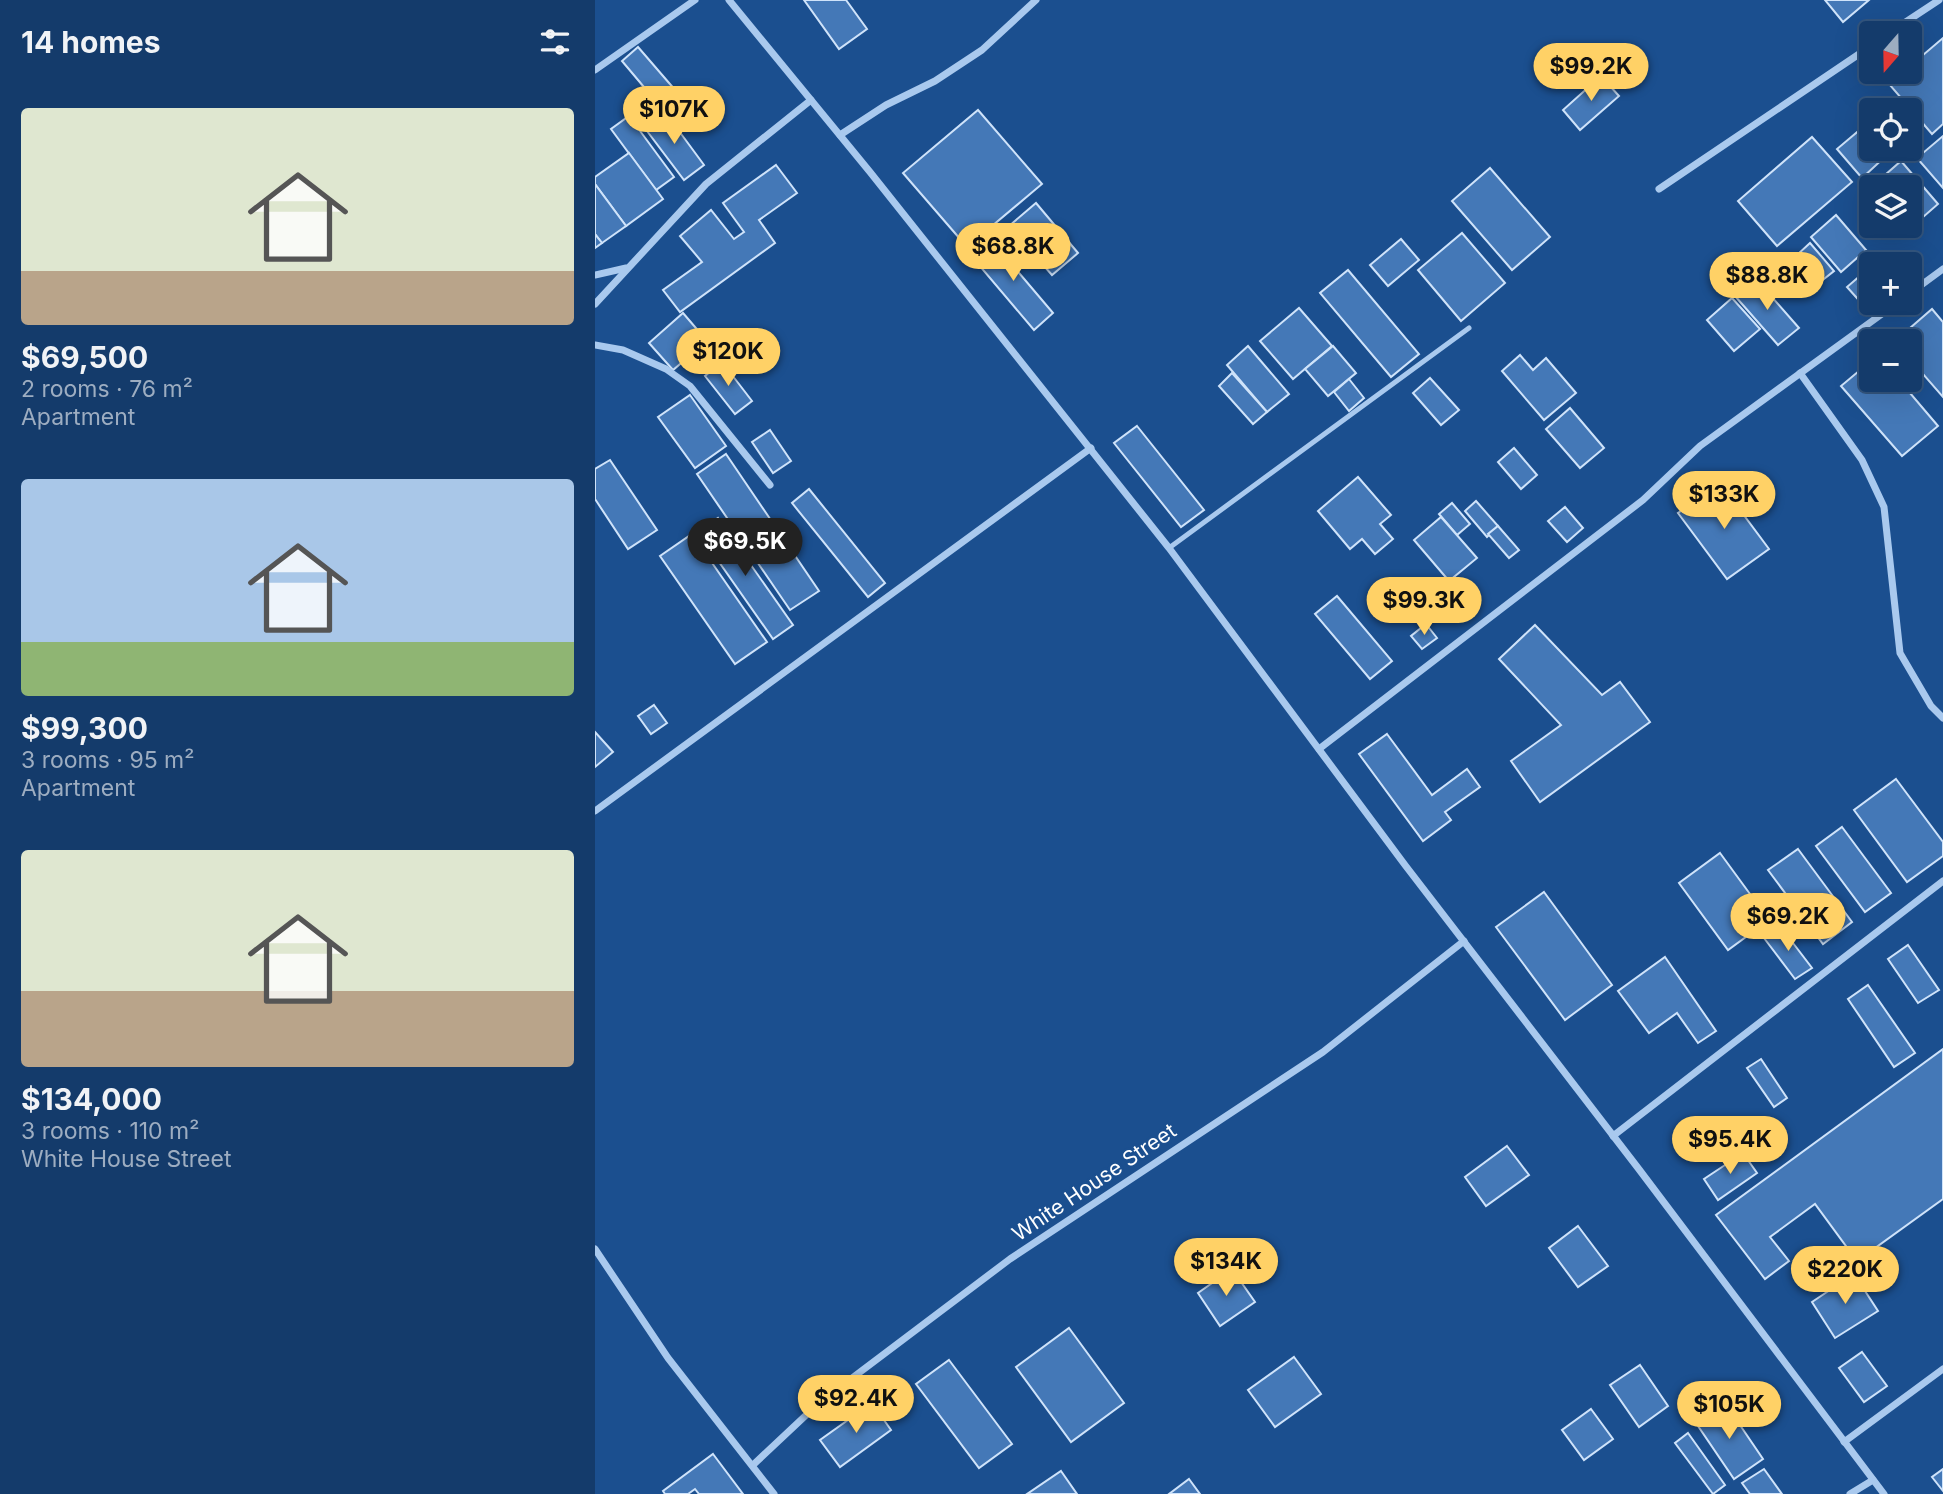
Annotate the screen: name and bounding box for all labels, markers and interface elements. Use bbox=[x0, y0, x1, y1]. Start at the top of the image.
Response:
north arrow bbox=[1859, 21, 1921, 84]
map controls bbox=[1859, 21, 1922, 392]
icon: filters bbox=[536, 23, 574, 61]
text: 14 homes bbox=[21, 24, 160, 60]
pin: $99.2K bbox=[1534, 43, 1648, 103]
text: $99.2K bbox=[1550, 52, 1632, 80]
pin: $107K bbox=[625, 86, 723, 146]
text: $107K bbox=[639, 95, 709, 123]
button: locate bbox=[1859, 98, 1922, 161]
icon: home bbox=[235, 154, 361, 280]
button: layers bbox=[1859, 175, 1922, 238]
pin: $68.8K bbox=[956, 224, 1070, 283]
text: $68.8K bbox=[971, 232, 1055, 260]
pin: $88.8K bbox=[1710, 252, 1824, 312]
button: + bbox=[1859, 252, 1922, 315]
text: $88.8K bbox=[1725, 261, 1809, 289]
pin: $120K bbox=[679, 328, 777, 388]
button: − bbox=[1859, 329, 1922, 392]
text: $120K bbox=[692, 337, 764, 365]
text: $69,500 bbox=[21, 339, 148, 375]
text: 2 rooms · 76 m² bbox=[21, 375, 193, 403]
text: Apartment bbox=[21, 403, 135, 431]
pin: $133K bbox=[1675, 472, 1773, 531]
text: $133K bbox=[1688, 480, 1760, 508]
pin: $69.5K bbox=[688, 518, 802, 578]
icon: home bbox=[235, 525, 361, 651]
text: $69.5K bbox=[703, 527, 787, 555]
pin: $99.3K bbox=[1367, 578, 1481, 637]
text: $99.3K bbox=[1383, 586, 1465, 614]
text: $99,300 bbox=[21, 710, 148, 746]
text: 3 rooms · 95 m² bbox=[21, 746, 194, 774]
text: Apartment bbox=[21, 774, 135, 802]
pin: $69.2K bbox=[1731, 894, 1845, 953]
icon: home bbox=[235, 896, 361, 1022]
text: $69.2K bbox=[1747, 902, 1829, 930]
text: $134,000 bbox=[21, 1081, 162, 1117]
pin: $95.4K bbox=[1673, 1116, 1787, 1176]
text: 3 rooms · 110 m² bbox=[21, 1117, 199, 1145]
street label: White House Street bbox=[1007, 1118, 1181, 1246]
text: $95.4K bbox=[1688, 1125, 1772, 1153]
text: White House Street bbox=[21, 1145, 231, 1173]
pin: $134K bbox=[1177, 1238, 1275, 1298]
pin: $220K bbox=[1796, 1246, 1894, 1306]
text: $134K bbox=[1190, 1247, 1262, 1275]
text: $220K bbox=[1807, 1255, 1883, 1283]
pin: $92.4K bbox=[799, 1376, 913, 1435]
pin: $105K bbox=[1680, 1382, 1778, 1441]
text: $92.4K bbox=[814, 1384, 898, 1412]
text: $105K bbox=[1693, 1390, 1765, 1418]

